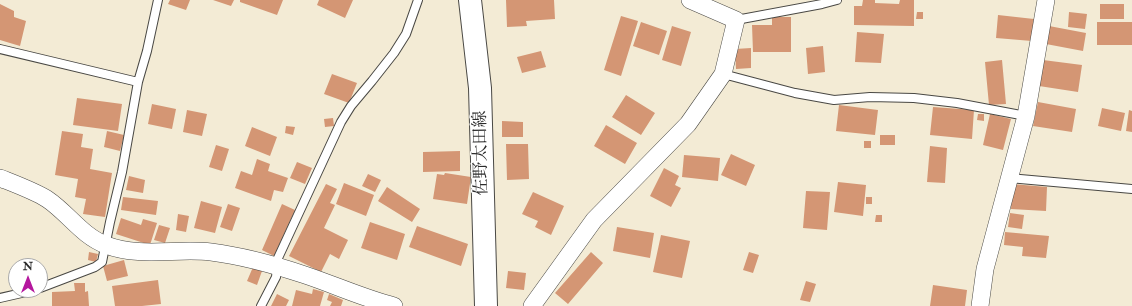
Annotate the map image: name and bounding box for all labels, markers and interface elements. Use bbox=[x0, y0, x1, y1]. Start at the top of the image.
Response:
street label: 佐野太田線 bbox=[471, 110, 493, 196]
north arrow bbox=[8, 258, 48, 298]
text: N bbox=[23, 260, 33, 273]

